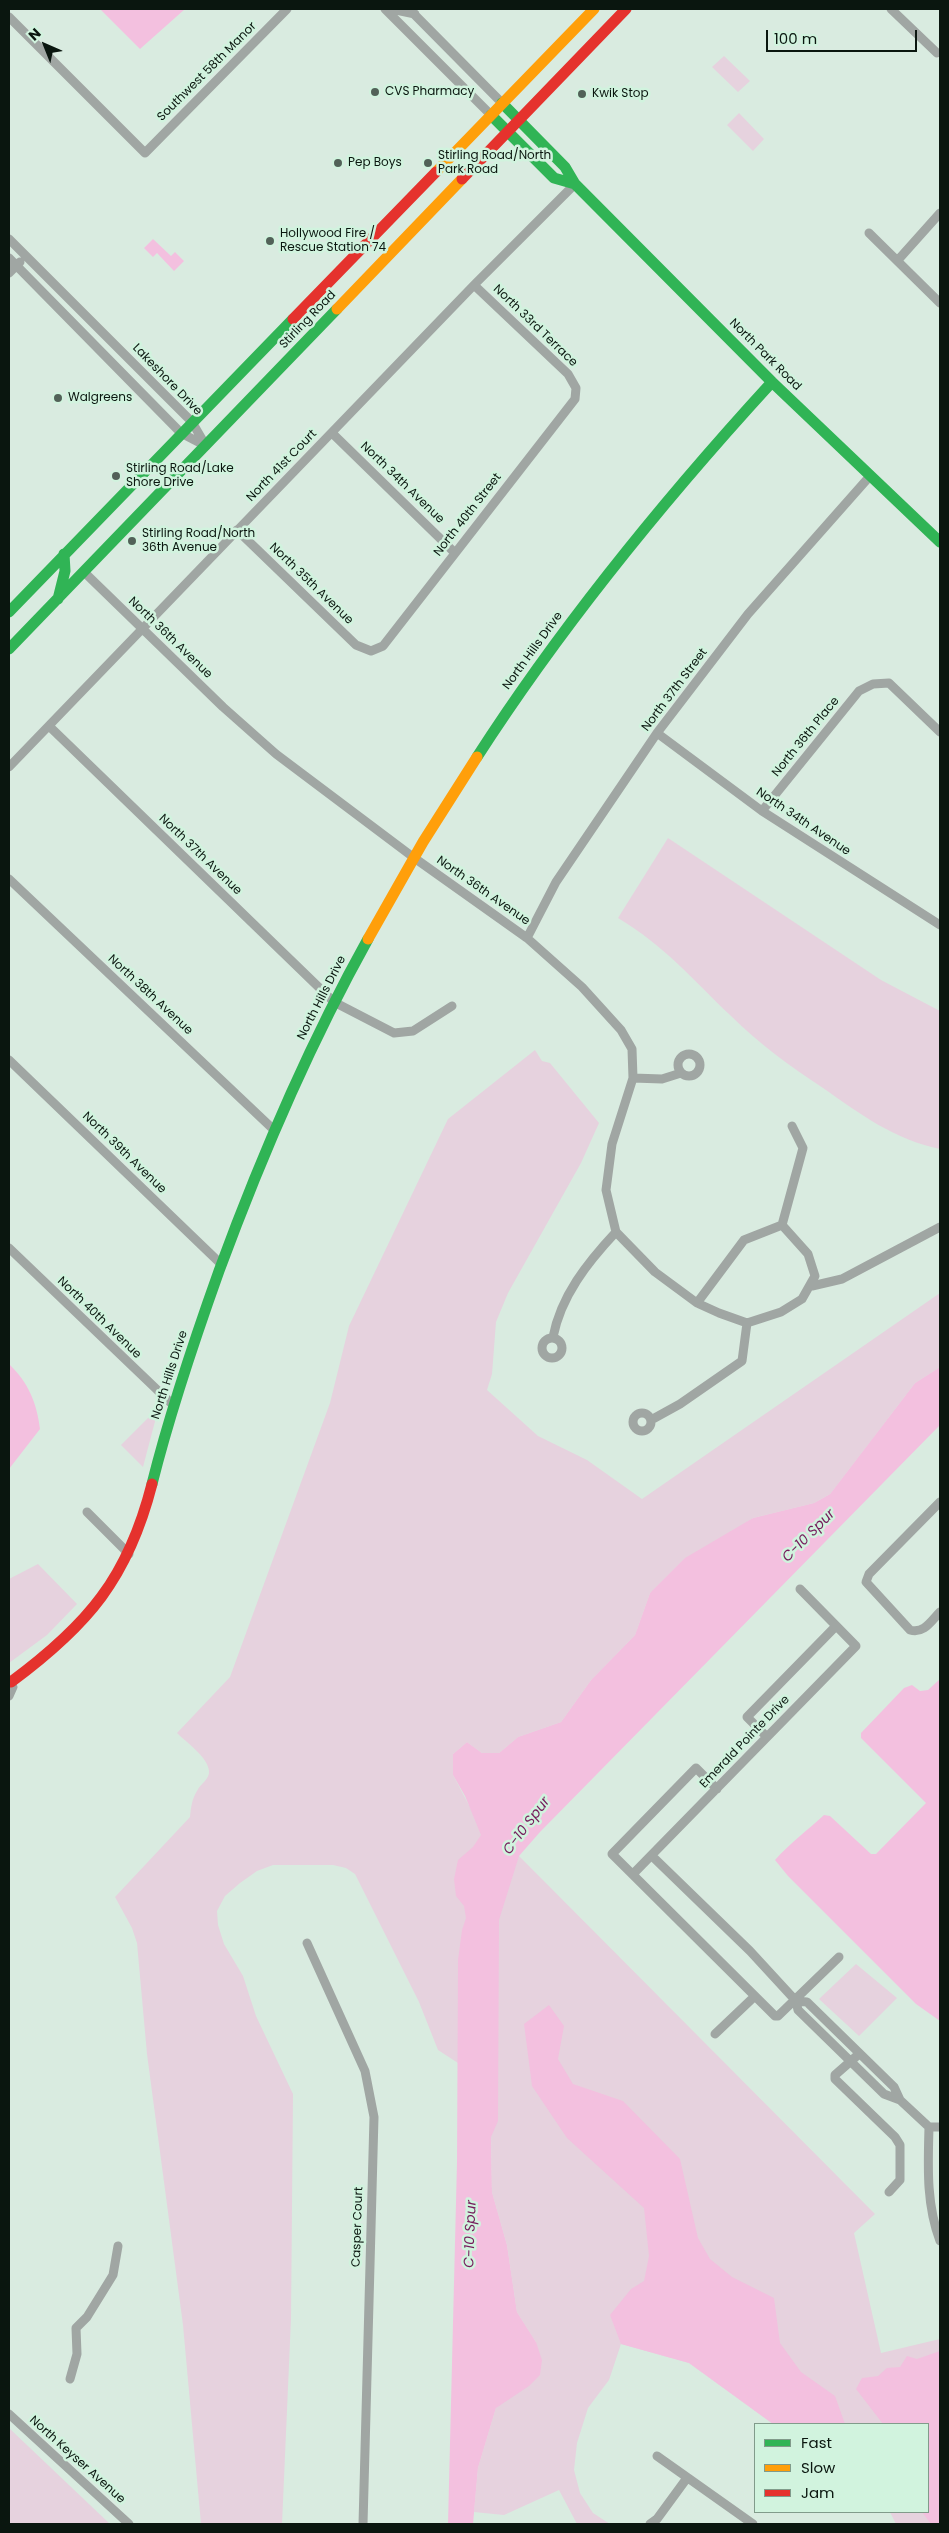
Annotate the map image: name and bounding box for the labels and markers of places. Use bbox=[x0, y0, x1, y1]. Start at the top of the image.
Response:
place label: CVS Pharmacy bbox=[385, 85, 474, 99]
marker: CVS Pharmacy bbox=[369, 86, 381, 98]
place label: Kwik Stop bbox=[592, 87, 649, 101]
marker: Kwik Stop bbox=[576, 88, 588, 100]
place label: Stirling Road/North Park Road bbox=[438, 149, 551, 177]
place label: Pep Boys bbox=[348, 156, 402, 170]
marker: Pep Boys bbox=[332, 157, 344, 169]
marker: Stirling Road/North Park Road bbox=[422, 157, 434, 169]
place label: Hollywood Fire / Rescue Station 74 bbox=[280, 227, 386, 255]
marker: Hollywood Fire / Rescue Station 74 bbox=[264, 235, 276, 247]
place label: Walgreens bbox=[68, 391, 132, 405]
marker: Walgreens bbox=[52, 392, 64, 404]
place label: Stirling Road/Lake Shore Drive bbox=[126, 462, 234, 490]
marker: Stirling Road/Lake Shore Drive bbox=[110, 470, 122, 482]
place label: Stirling Road/North 36th Avenue bbox=[142, 527, 255, 555]
marker: Stirling Road/North 36th Avenue bbox=[126, 535, 138, 547]

